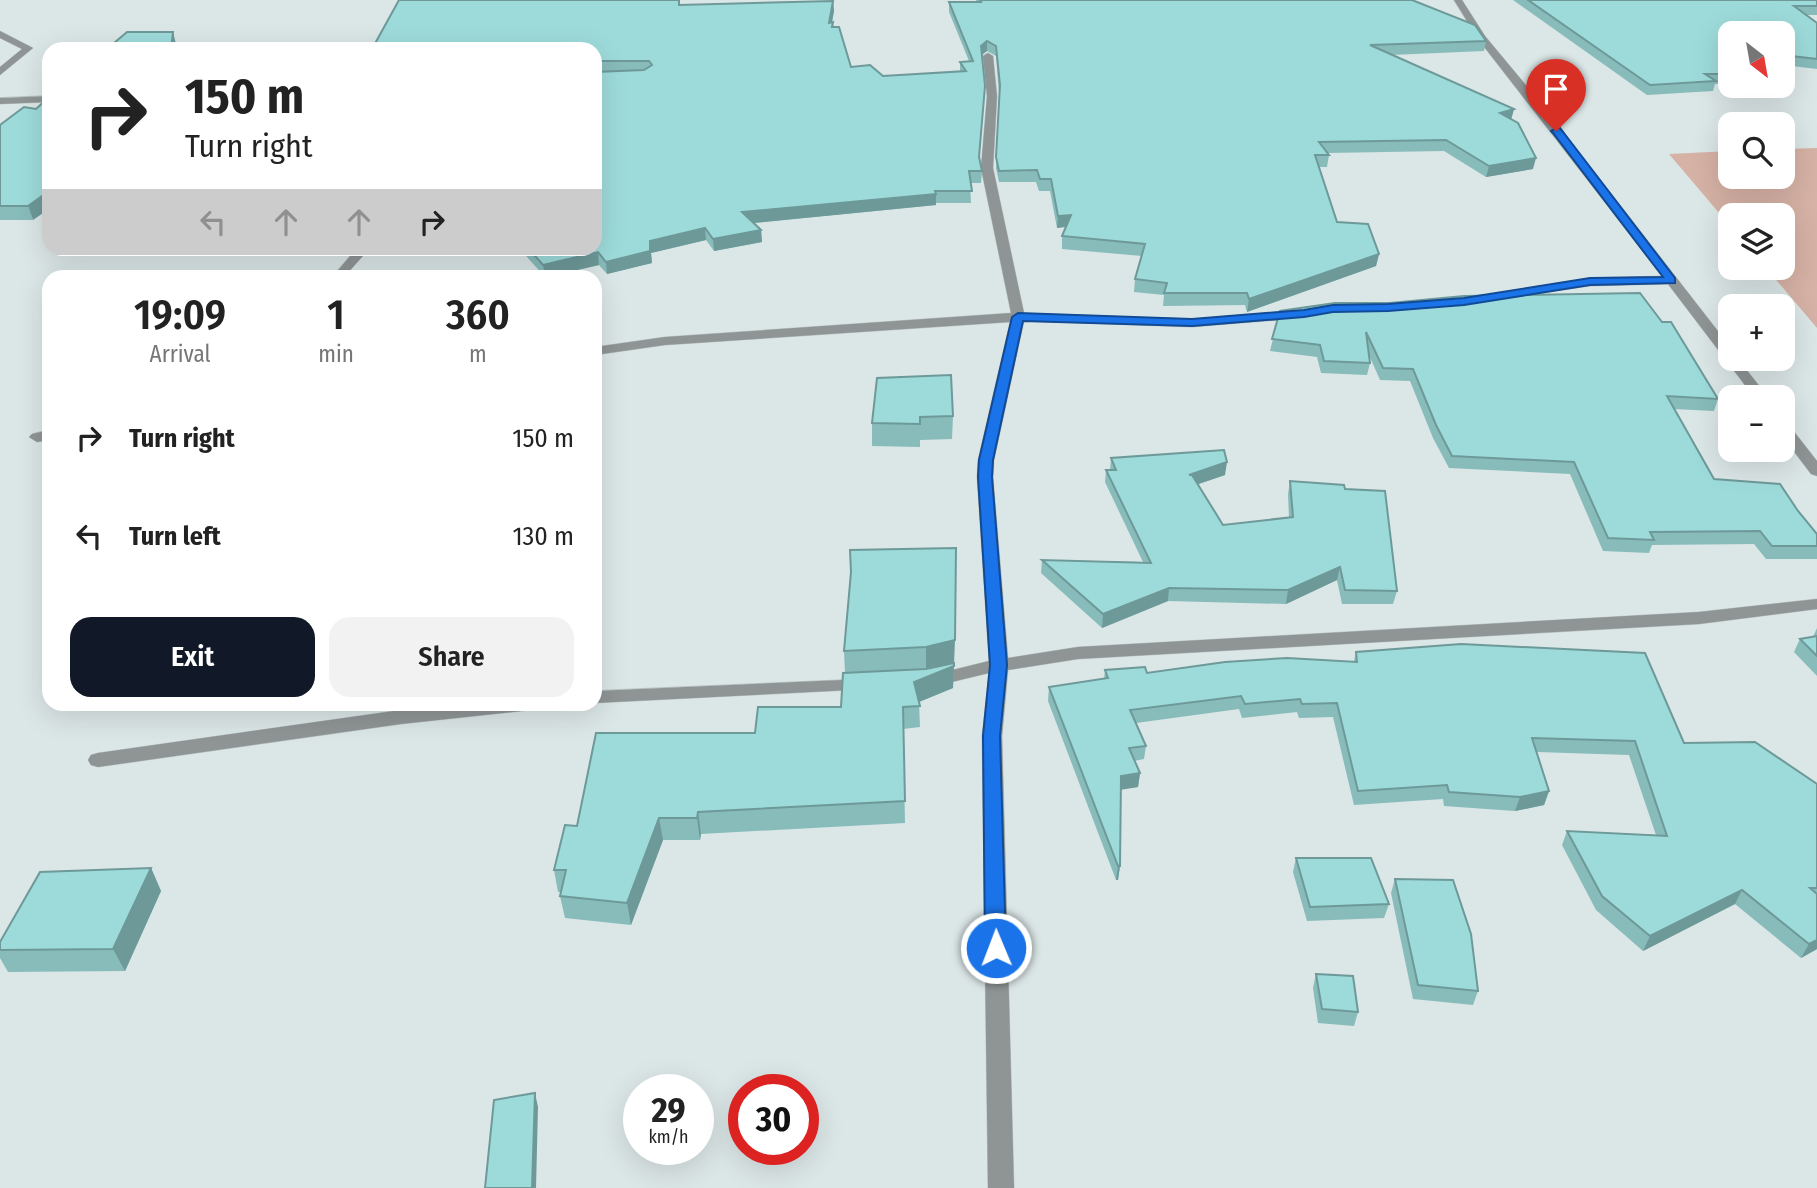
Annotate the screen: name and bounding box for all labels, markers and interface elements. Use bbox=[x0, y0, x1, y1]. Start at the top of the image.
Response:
north arrow bbox=[1718, 21, 1796, 98]
map controls bbox=[1718, 21, 1795, 462]
pin bbox=[1526, 59, 1586, 131]
text: 150 m bbox=[185, 67, 304, 126]
icon: right bbox=[70, 70, 161, 161]
icon: arrive bbox=[1537, 70, 1575, 108]
button: search bbox=[1718, 112, 1795, 189]
text: Turn right bbox=[185, 127, 312, 165]
icon: left bbox=[194, 203, 232, 241]
icon: ahead bbox=[267, 203, 305, 241]
icon: ahead bbox=[340, 203, 378, 241]
icon: right bbox=[413, 203, 451, 241]
button: layers bbox=[1718, 203, 1795, 280]
text: 19:09 bbox=[134, 290, 226, 340]
text: 1 bbox=[327, 290, 345, 340]
text: 360 bbox=[446, 290, 510, 340]
button: + bbox=[1718, 294, 1795, 371]
text: Arrival bbox=[150, 340, 211, 368]
text: min bbox=[318, 340, 354, 368]
text: m bbox=[469, 340, 487, 368]
button: − bbox=[1718, 385, 1795, 462]
icon: right bbox=[70, 419, 108, 457]
text: Turn right bbox=[129, 423, 235, 454]
text: 150 m bbox=[512, 423, 574, 454]
icon: left bbox=[70, 517, 108, 555]
text: Turn left bbox=[129, 521, 221, 552]
text: 130 m bbox=[512, 521, 574, 552]
button: Exit bbox=[70, 617, 315, 697]
button: Share bbox=[329, 617, 574, 697]
position arrow bbox=[959, 911, 1033, 985]
speed limit sign: 30 bbox=[728, 1074, 819, 1165]
text: 29 bbox=[651, 1089, 686, 1131]
text: km/h bbox=[648, 1126, 689, 1148]

